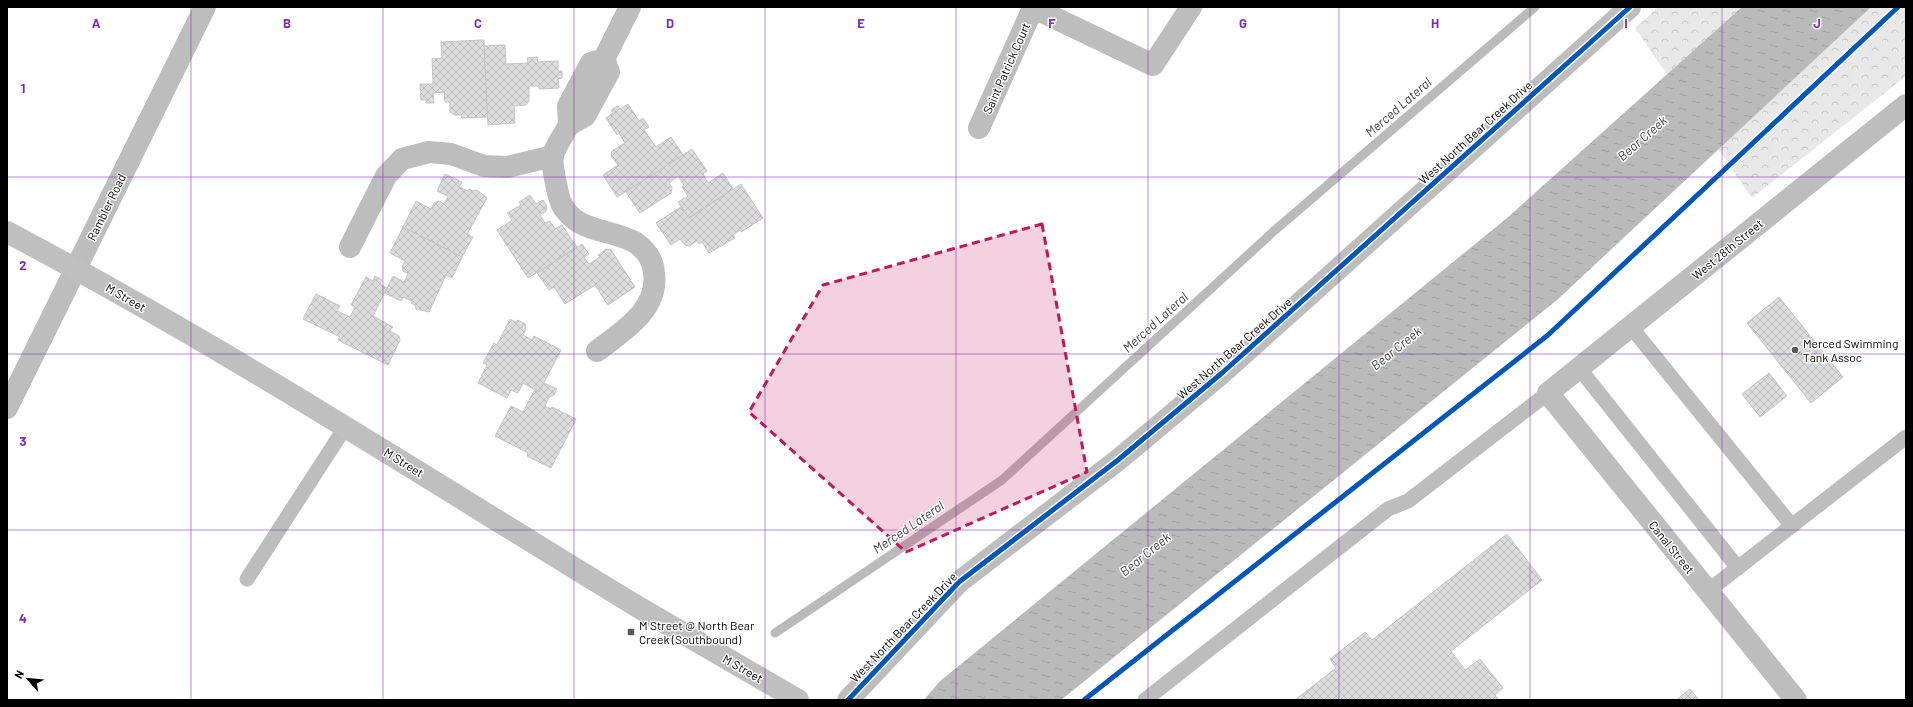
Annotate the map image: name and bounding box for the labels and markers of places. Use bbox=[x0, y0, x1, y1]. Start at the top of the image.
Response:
place label: Merced Swimming Tank Assoc bbox=[1803, 336, 1898, 364]
marker: Merced Swimming Tank Assoc bbox=[1790, 345, 1800, 355]
place label: M Street @ North Bear Creek (Southbound) bbox=[639, 618, 755, 646]
marker: M Street @ North Bear Creek (Southbound) bbox=[626, 627, 636, 637]

